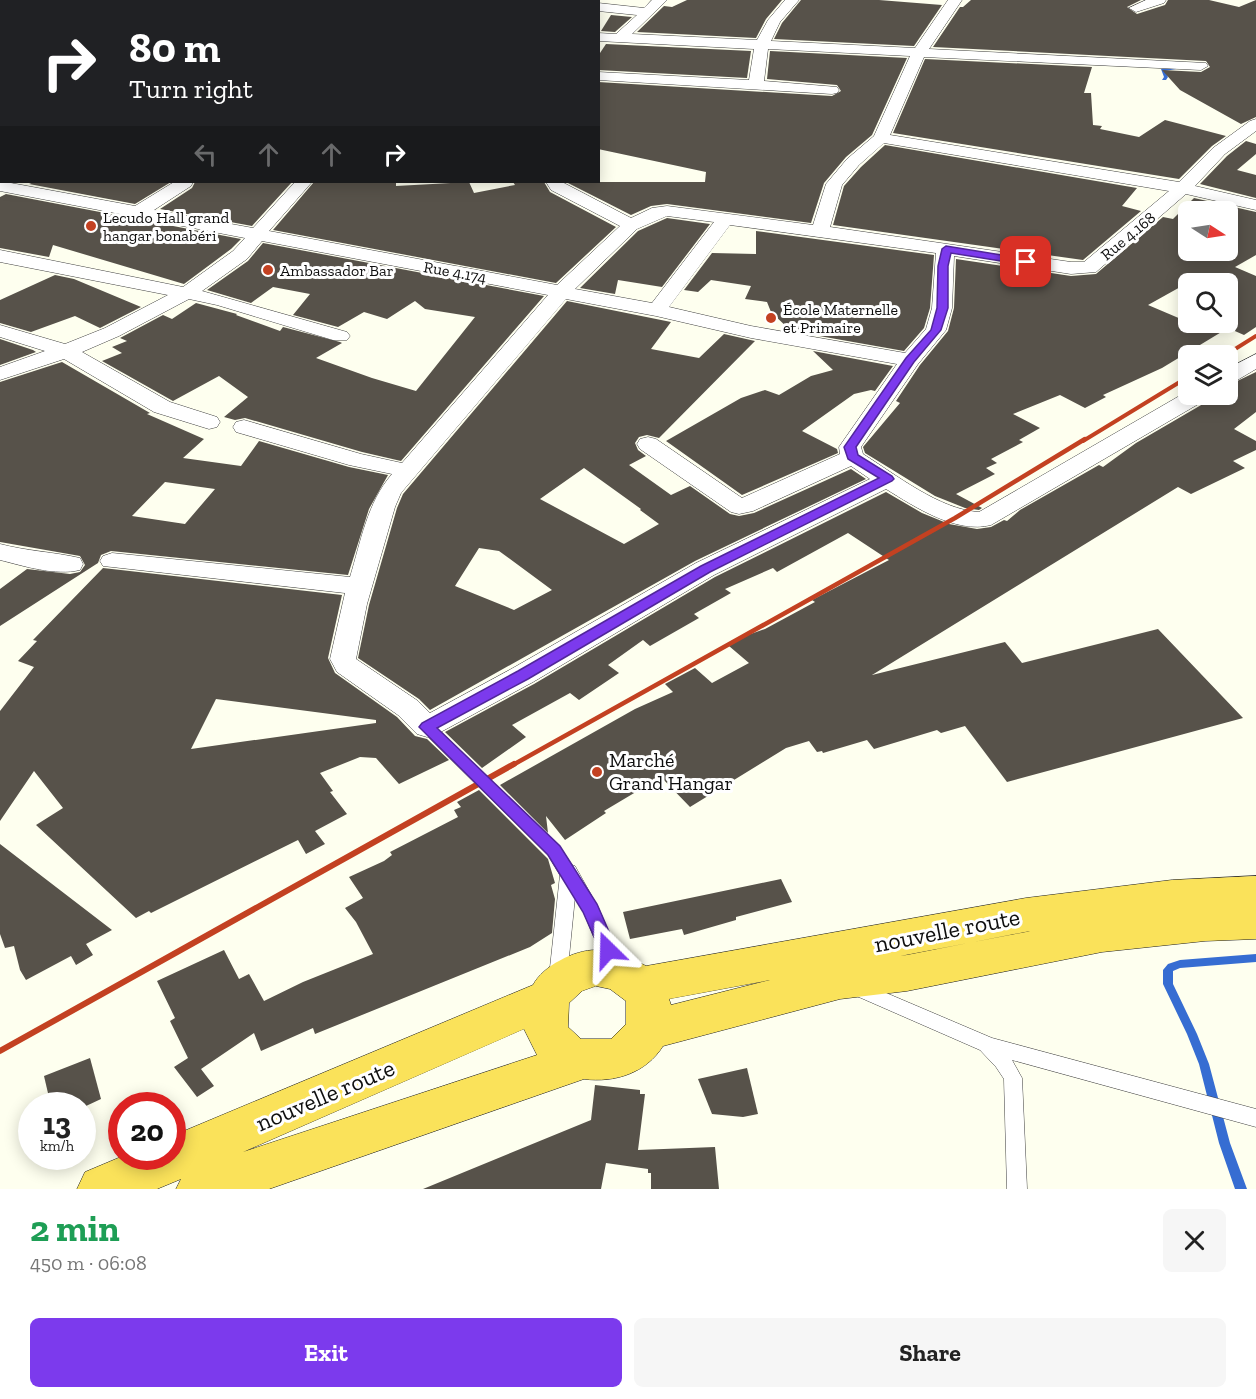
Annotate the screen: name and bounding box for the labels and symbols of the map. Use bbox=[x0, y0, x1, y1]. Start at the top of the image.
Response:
north arrow bbox=[1178, 201, 1238, 261]
place label: Lecudo Hall grand hangar bonabéri bbox=[103, 208, 229, 245]
street label: Rue 4.168 bbox=[1097, 208, 1159, 264]
marker: Lecudo Hall grand hangar bonabéri bbox=[84, 219, 98, 233]
pin bbox=[1000, 236, 1051, 287]
street label: Rue 4.174 bbox=[422, 257, 488, 287]
place label: Ambassador Bar bbox=[280, 261, 394, 280]
marker: Ambassador Bar bbox=[261, 263, 275, 277]
place label: École Maternelle et Primaire bbox=[783, 300, 898, 337]
marker: École Maternelle et Primaire bbox=[764, 311, 778, 325]
place label: Marché Grand Hangar bbox=[609, 748, 733, 795]
marker: Marché Grand Hangar bbox=[590, 765, 604, 779]
street label: nouvelle route bbox=[872, 902, 1022, 958]
position arrow bbox=[576, 918, 640, 982]
street label: nouvelle route bbox=[251, 1053, 399, 1137]
speed limit sign: 20 bbox=[108, 1092, 186, 1170]

